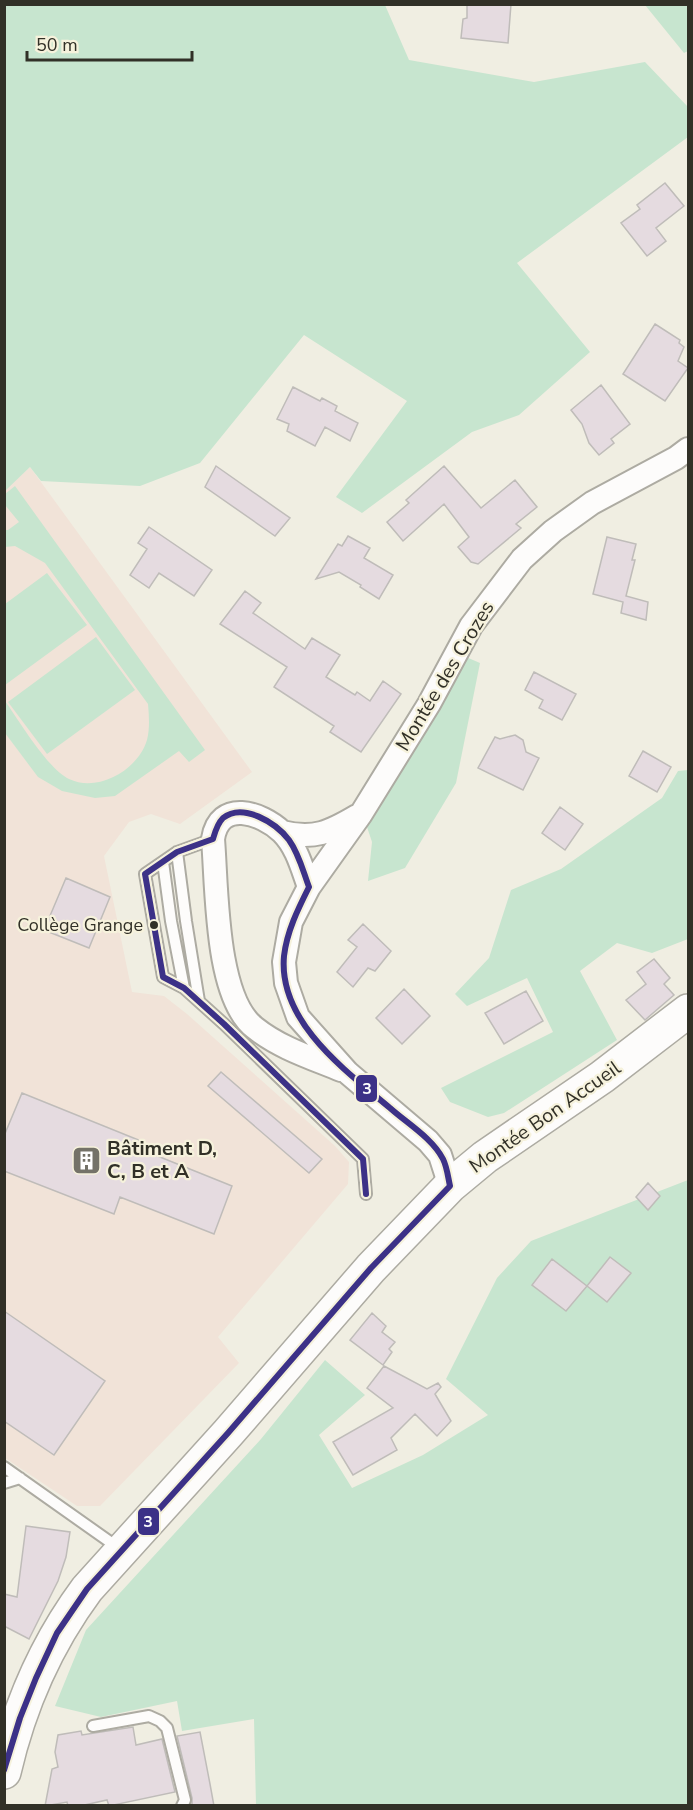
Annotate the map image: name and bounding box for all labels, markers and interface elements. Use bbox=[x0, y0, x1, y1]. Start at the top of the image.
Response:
scale bar bbox=[27, 24, 192, 62]
text: 50 m bbox=[36, 33, 78, 57]
street label: Montée des Crozes bbox=[389, 596, 501, 756]
place label: Collège Grange bbox=[17, 913, 143, 937]
marker: Collège Grange bbox=[148, 919, 160, 931]
street label: Montée Bon Accueil bbox=[464, 1054, 626, 1179]
line badge: 3 bbox=[355, 1074, 378, 1103]
text: 3 bbox=[362, 1078, 372, 1100]
place label: Bâtiment D, C, B et A bbox=[107, 1135, 217, 1185]
building icon: Bâtiment D, C, B et A bbox=[70, 1144, 102, 1176]
line badge: 3 bbox=[137, 1507, 160, 1536]
text: 3 bbox=[143, 1511, 153, 1533]

